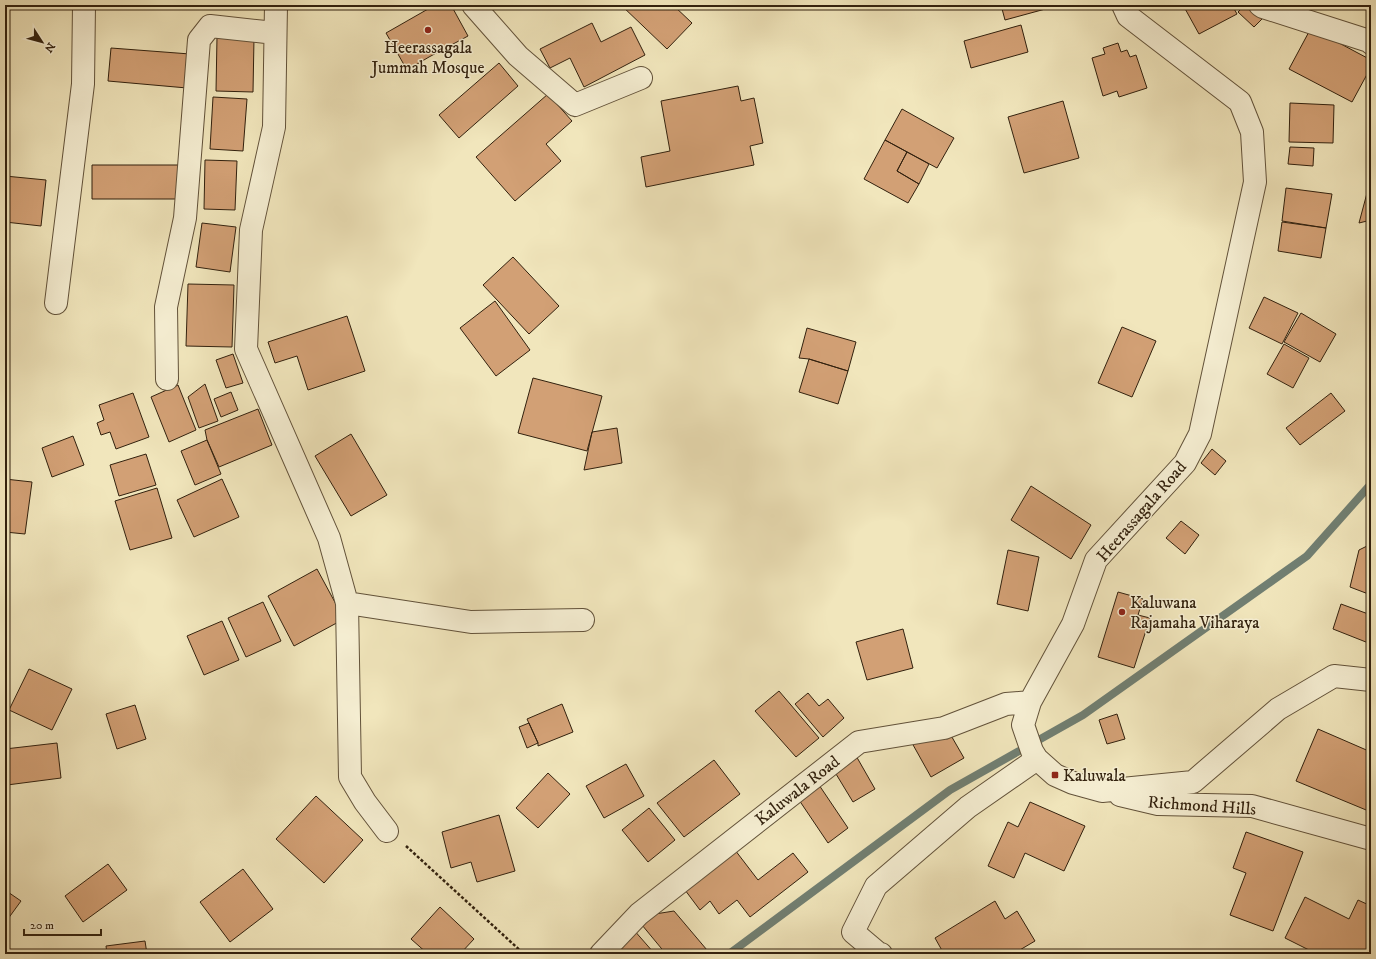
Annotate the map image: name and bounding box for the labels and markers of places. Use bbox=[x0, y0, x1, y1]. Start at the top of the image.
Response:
marker: Heerassagala Jummah Mosque bbox=[423, 25, 433, 35]
place label: Heerassagala Jummah Mosque bbox=[370, 37, 484, 79]
place label: Kaluwana Rajamaha Viharaya bbox=[1130, 592, 1260, 634]
marker: Kaluwana Rajamaha Viharaya bbox=[1117, 607, 1127, 617]
place label: Kaluwala bbox=[1063, 765, 1127, 787]
marker: Kaluwala bbox=[1050, 770, 1060, 780]

